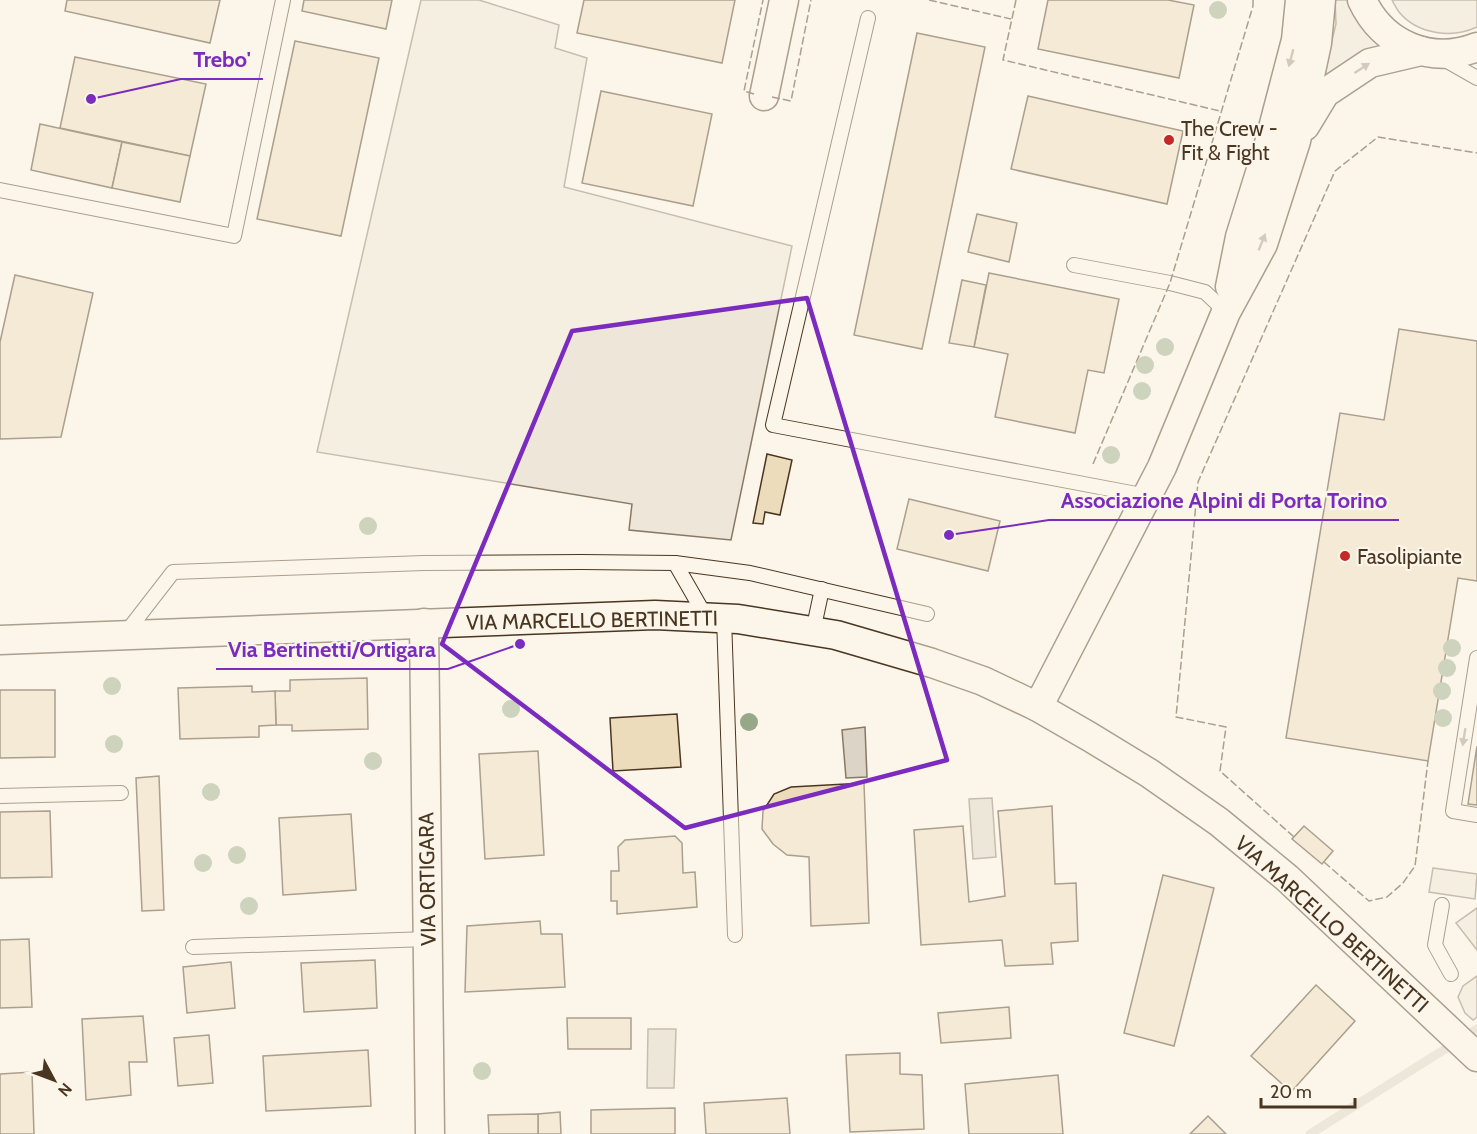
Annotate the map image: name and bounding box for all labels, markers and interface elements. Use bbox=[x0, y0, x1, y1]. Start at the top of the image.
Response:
callout: Trebo' bbox=[181, 39, 263, 79]
text: Trebo' bbox=[193, 46, 251, 73]
one-way arrow bbox=[1286, 49, 1295, 67]
one-way arrow bbox=[1354, 63, 1370, 74]
place label: The Crew - Fit & Fight bbox=[1181, 116, 1278, 165]
marker: The Crew - Fit & Fight bbox=[1162, 133, 1176, 147]
one-way arrow bbox=[1258, 233, 1267, 251]
callout: Associazione Alpini di Porta Torino bbox=[1049, 480, 1399, 520]
text: Associazione Alpini di Porta Torino bbox=[1061, 487, 1387, 514]
place label: Fasolipiante bbox=[1357, 544, 1462, 569]
marker: Fasolipiante bbox=[1338, 549, 1352, 563]
street label: VIA MARCELLO BERTINETTI bbox=[466, 605, 718, 635]
callout: Via Bertinetti/Ortigara bbox=[216, 629, 448, 669]
text: Via Bertinetti/Ortigara bbox=[228, 636, 436, 663]
one-way arrow bbox=[1460, 728, 1469, 747]
street label: VIA ORTIGARA bbox=[413, 812, 441, 946]
street label: VIA MARCELLO BERTINETTI bbox=[1230, 830, 1434, 1018]
north arrow bbox=[24, 1050, 84, 1110]
scale bar bbox=[1261, 1071, 1356, 1109]
text: N bbox=[54, 1079, 76, 1100]
text: 20 m bbox=[1270, 1081, 1312, 1103]

